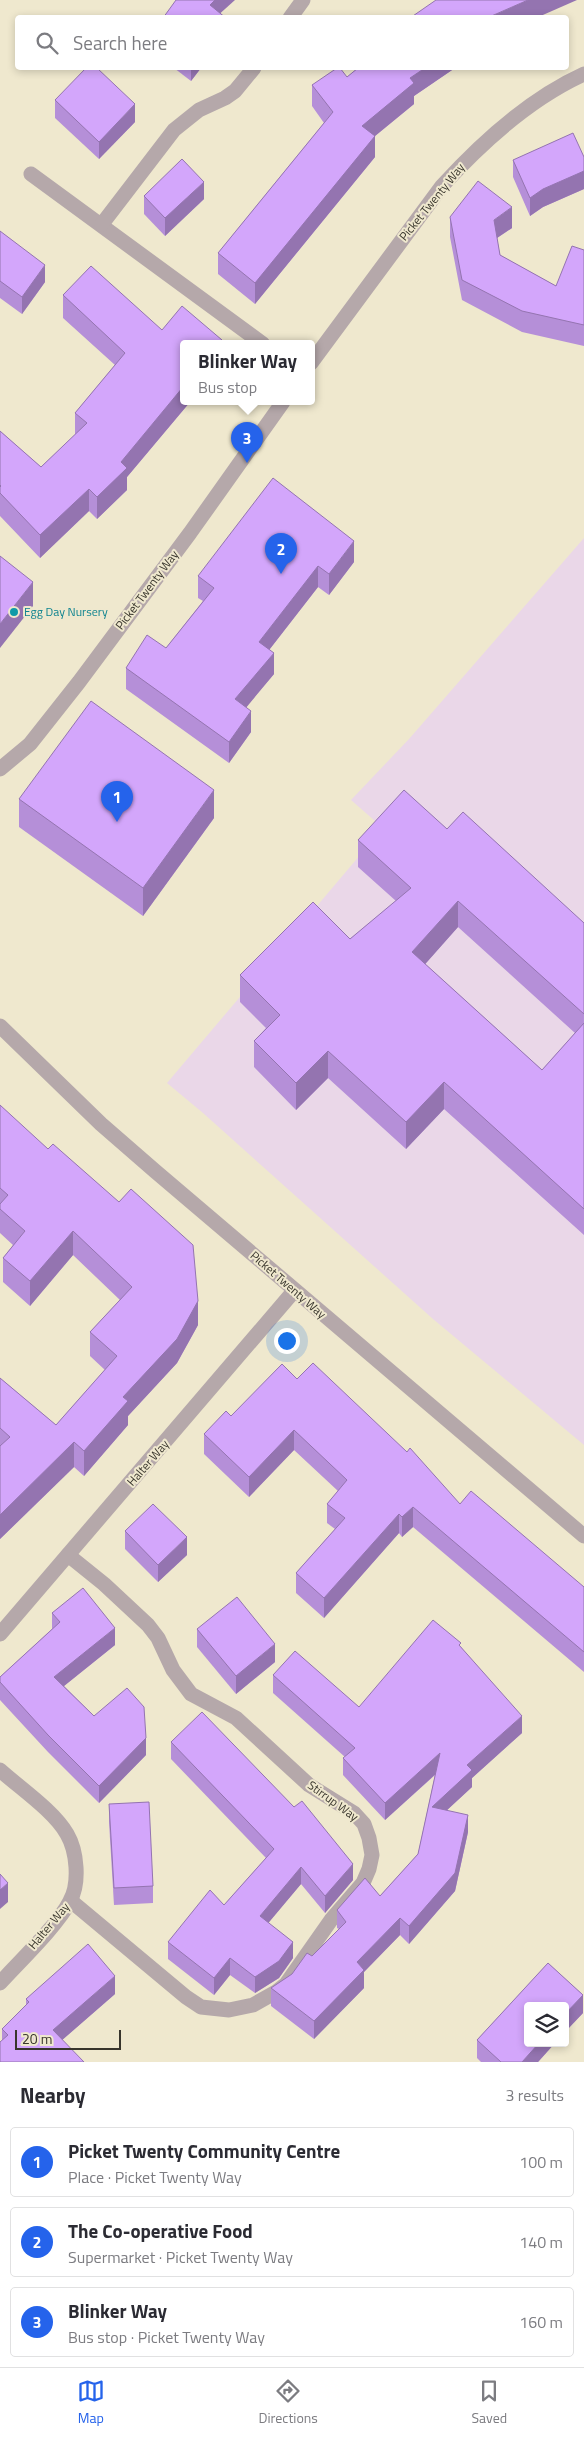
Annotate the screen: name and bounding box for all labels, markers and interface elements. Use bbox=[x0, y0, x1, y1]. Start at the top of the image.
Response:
search box bbox=[15, 15, 569, 70]
text: Search here bbox=[73, 28, 167, 57]
icon: search bbox=[33, 29, 61, 57]
street label: Picket Twenty Way bbox=[394, 159, 469, 245]
popup bbox=[180, 340, 315, 405]
text: Blinker Way bbox=[198, 346, 297, 375]
text: Bus stop bbox=[198, 375, 257, 399]
pin: 3 bbox=[231, 422, 263, 463]
pin: 2 bbox=[265, 533, 297, 574]
street label: Picket Twenty Way bbox=[110, 546, 183, 633]
place label: Egg Day Nursery bbox=[24, 602, 108, 621]
marker: Egg Day Nursery bbox=[8, 606, 20, 618]
pin: 1 bbox=[101, 781, 133, 822]
street label: Picket Twenty Way bbox=[246, 1246, 331, 1323]
your location bbox=[274, 1328, 300, 1354]
street label: Halter Way bbox=[122, 1435, 173, 1490]
street label: Stirrup Way bbox=[304, 1776, 363, 1826]
street label: Halter Way bbox=[23, 1898, 74, 1953]
map controls bbox=[524, 2002, 569, 2047]
button: layers bbox=[524, 2002, 569, 2047]
scale bar bbox=[15, 2027, 121, 2050]
text: 20 m bbox=[22, 2028, 52, 2049]
text: Nearby bbox=[20, 2079, 85, 2111]
text: 3 results bbox=[505, 2083, 564, 2107]
text: Picket Twenty Community Centre bbox=[68, 2136, 340, 2165]
text: 1 bbox=[33, 2150, 41, 2174]
text: 100 m bbox=[519, 2150, 563, 2174]
text: Place · Picket Twenty Way bbox=[68, 2165, 242, 2189]
text: The Co-operative Food bbox=[68, 2216, 253, 2245]
text: 2 bbox=[33, 2230, 41, 2254]
text: 140 m bbox=[519, 2230, 563, 2254]
text: Supermarket · Picket Twenty Way bbox=[68, 2245, 293, 2269]
text: Blinker Way bbox=[68, 2296, 167, 2325]
text: 3 bbox=[33, 2310, 41, 2334]
text: 160 m bbox=[519, 2310, 563, 2334]
text: Bus stop · Picket Twenty Way bbox=[68, 2325, 265, 2349]
tab: Map bbox=[77, 2377, 105, 2428]
tab: Directions bbox=[258, 2377, 318, 2428]
tab: Saved bbox=[472, 2377, 507, 2428]

